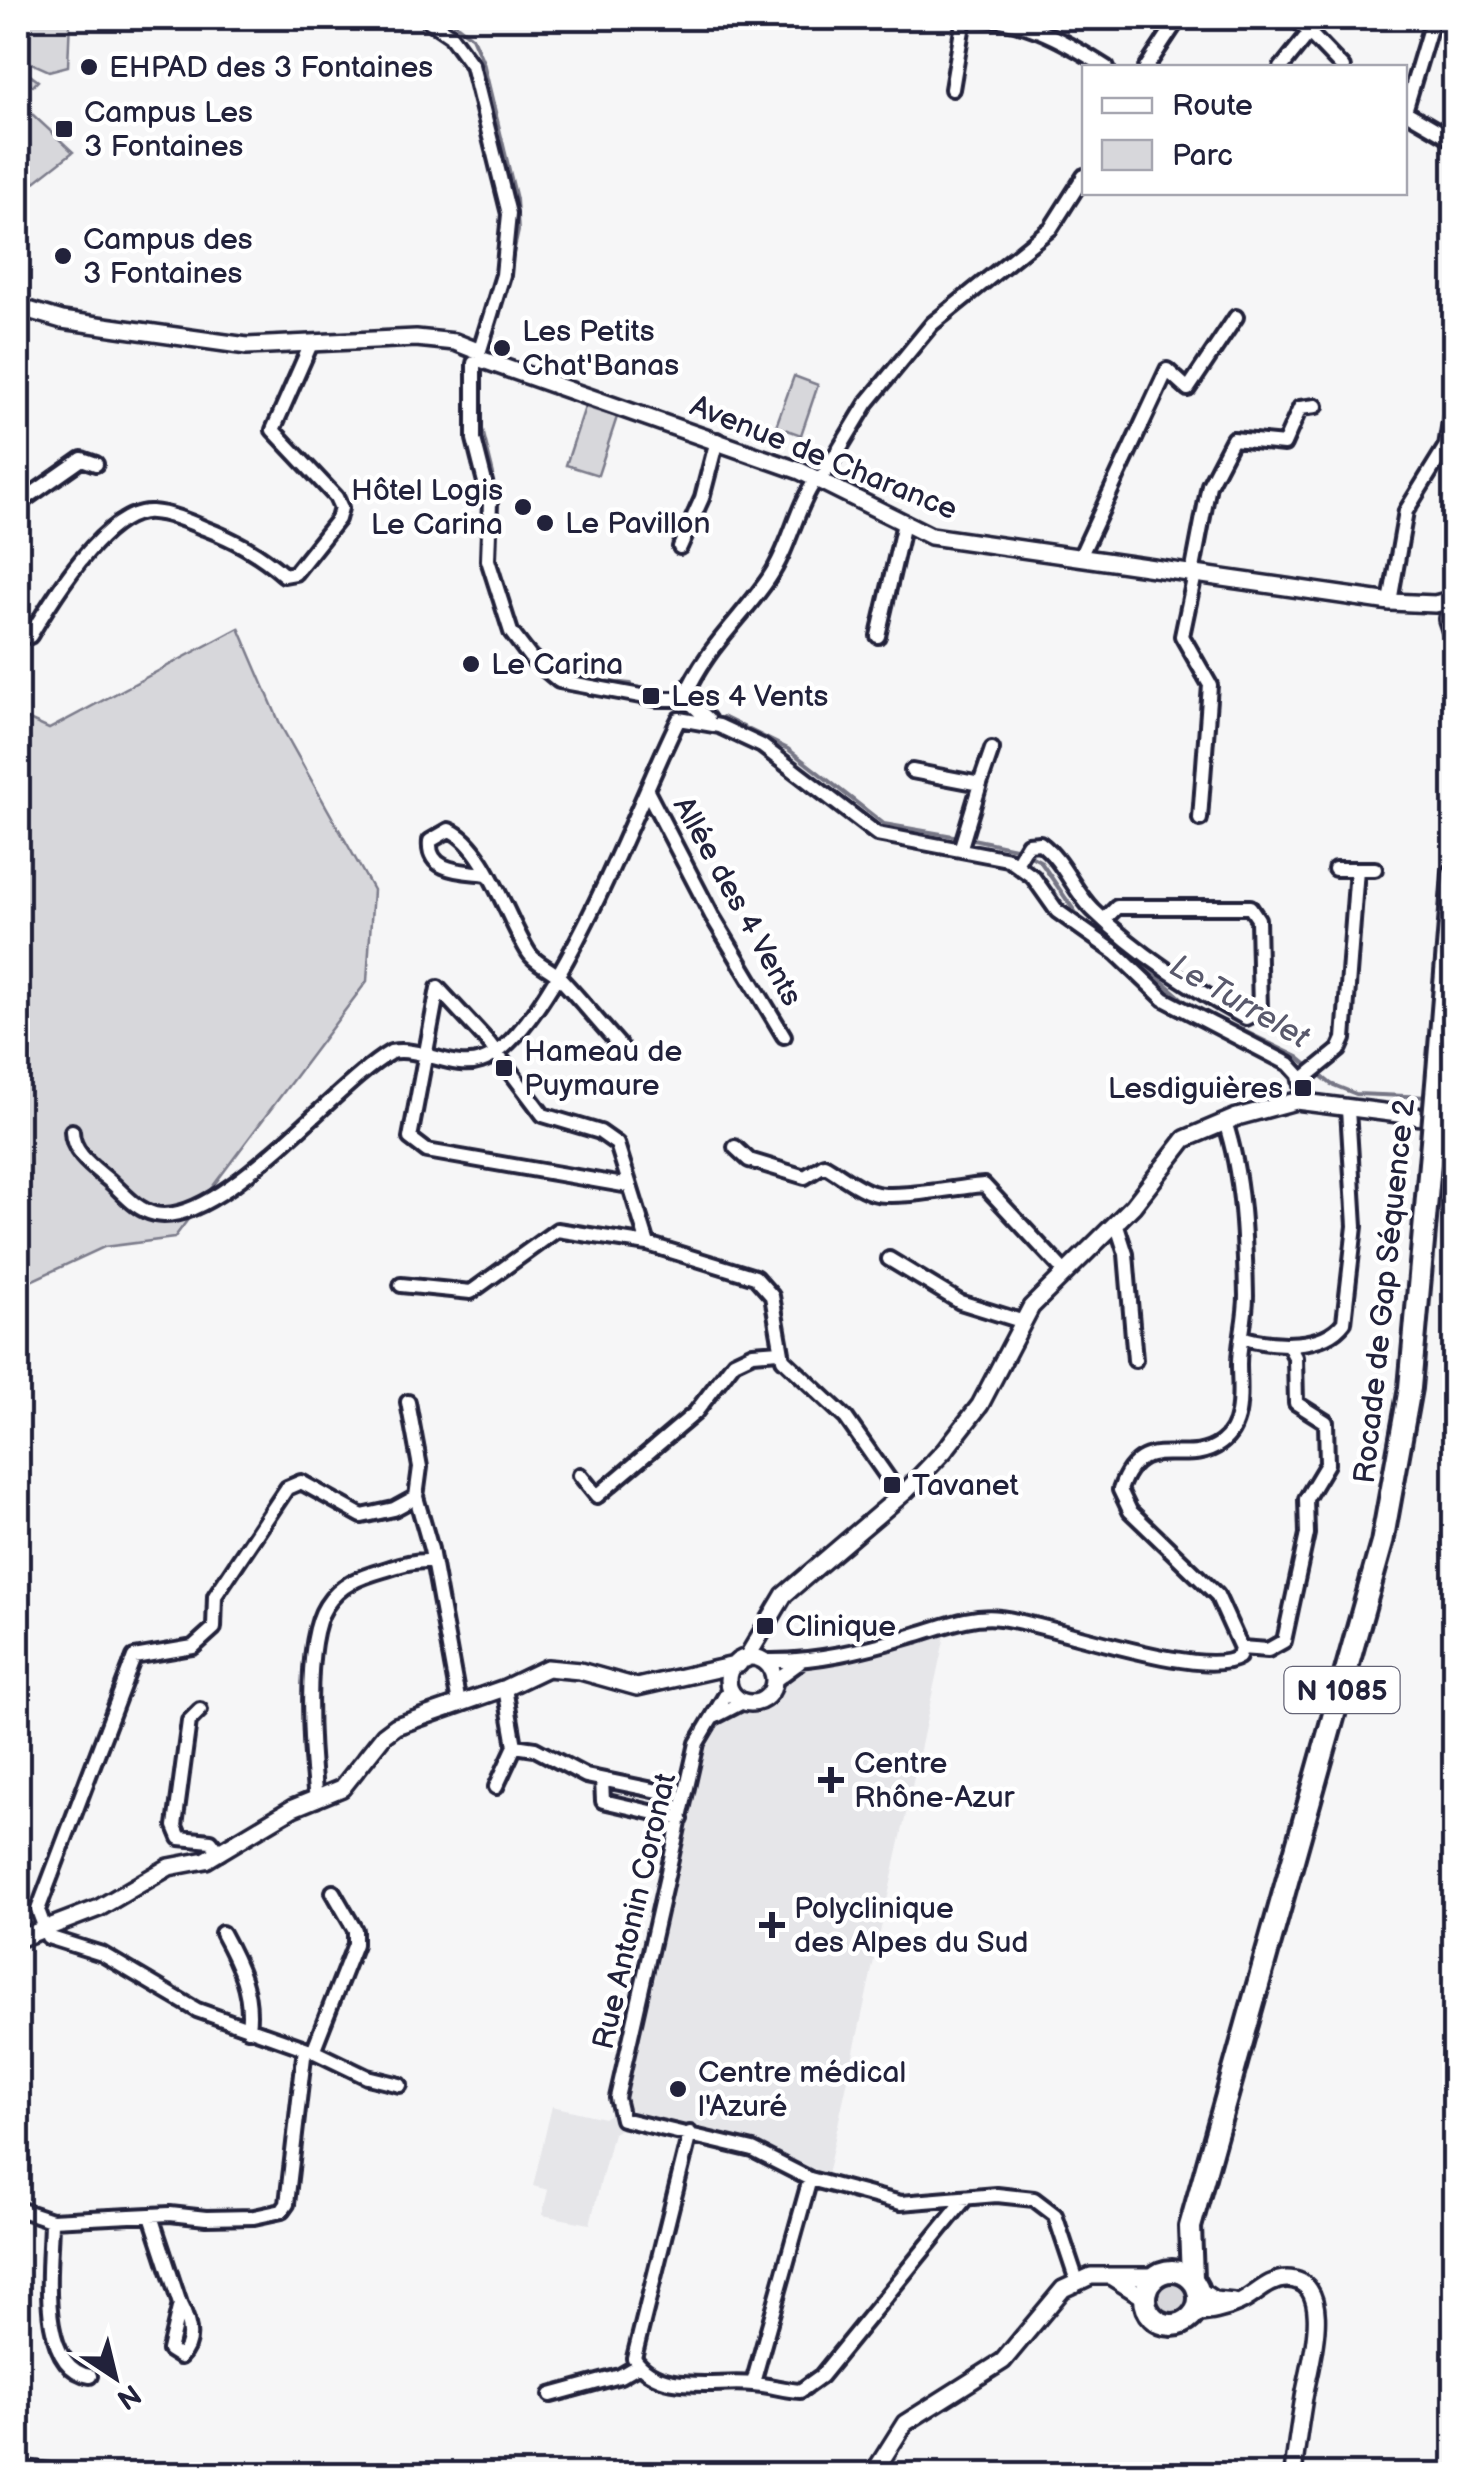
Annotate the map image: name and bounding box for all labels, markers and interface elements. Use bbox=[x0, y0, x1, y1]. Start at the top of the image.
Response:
place label: EHPAD des 3 Fontaines bbox=[109, 50, 433, 86]
marker: EHPAD des 3 Fontaines bbox=[78, 56, 100, 78]
legend bbox=[1082, 65, 1407, 195]
text: Route bbox=[1172, 88, 1253, 124]
place label: Campus Les 3 Fontaines bbox=[84, 95, 253, 165]
marker: Campus Les 3 Fontaines bbox=[53, 118, 75, 140]
text: Parc bbox=[1172, 138, 1233, 174]
place label: Campus des 3 Fontaines bbox=[83, 222, 253, 292]
marker: Campus des 3 Fontaines bbox=[52, 245, 74, 267]
place label: Les Petits Chat'Banas bbox=[522, 314, 679, 384]
marker: Les Petits Chat'Banas bbox=[491, 337, 513, 359]
street label: Avenue de Charance bbox=[685, 388, 962, 528]
place label: Hôtel Logis Le Carina bbox=[351, 473, 503, 543]
marker: Hôtel Logis Le Carina bbox=[512, 496, 534, 518]
place label: Le Pavillon bbox=[565, 506, 710, 542]
marker: Le Pavillon bbox=[534, 512, 556, 534]
place label: Le Carina bbox=[491, 647, 623, 683]
marker: Le Carina bbox=[460, 653, 482, 675]
place label: Les 4 Vents bbox=[671, 679, 828, 715]
marker: Les 4 Vents bbox=[640, 685, 662, 707]
street label: Allée des 4 Vents bbox=[665, 791, 810, 1012]
water label: Le Turrelet bbox=[1163, 947, 1317, 1058]
place label: Hameau de Puymaure bbox=[524, 1034, 682, 1104]
marker: Hameau de Puymaure bbox=[493, 1057, 515, 1079]
place label: Lesdiguières bbox=[1108, 1071, 1283, 1107]
marker: Lesdiguières bbox=[1292, 1077, 1314, 1099]
street label: Rocade de Gap Séquence 2 bbox=[1347, 1097, 1423, 1485]
place label: Tavanet bbox=[912, 1468, 1019, 1504]
marker: Tavanet bbox=[881, 1474, 903, 1496]
place label: Clinique bbox=[785, 1609, 896, 1645]
marker: Clinique bbox=[754, 1615, 776, 1637]
road number: N 1085 bbox=[1284, 1667, 1400, 1713]
place label: Centre Rhône-Azur bbox=[854, 1746, 1016, 1816]
marker: Centre Rhône-Azur bbox=[818, 1767, 844, 1793]
street label: Rue Antonin Coronat bbox=[586, 1770, 684, 2053]
place label: Polyclinique des Alpes du Sud bbox=[794, 1891, 1029, 1961]
marker: Polyclinique des Alpes du Sud bbox=[759, 1912, 785, 1938]
place label: Centre médical l'Azuré bbox=[698, 2055, 906, 2125]
marker: Centre médical l'Azuré bbox=[667, 2078, 689, 2100]
north arrow bbox=[65, 2327, 165, 2427]
text: N bbox=[110, 2377, 147, 2416]

